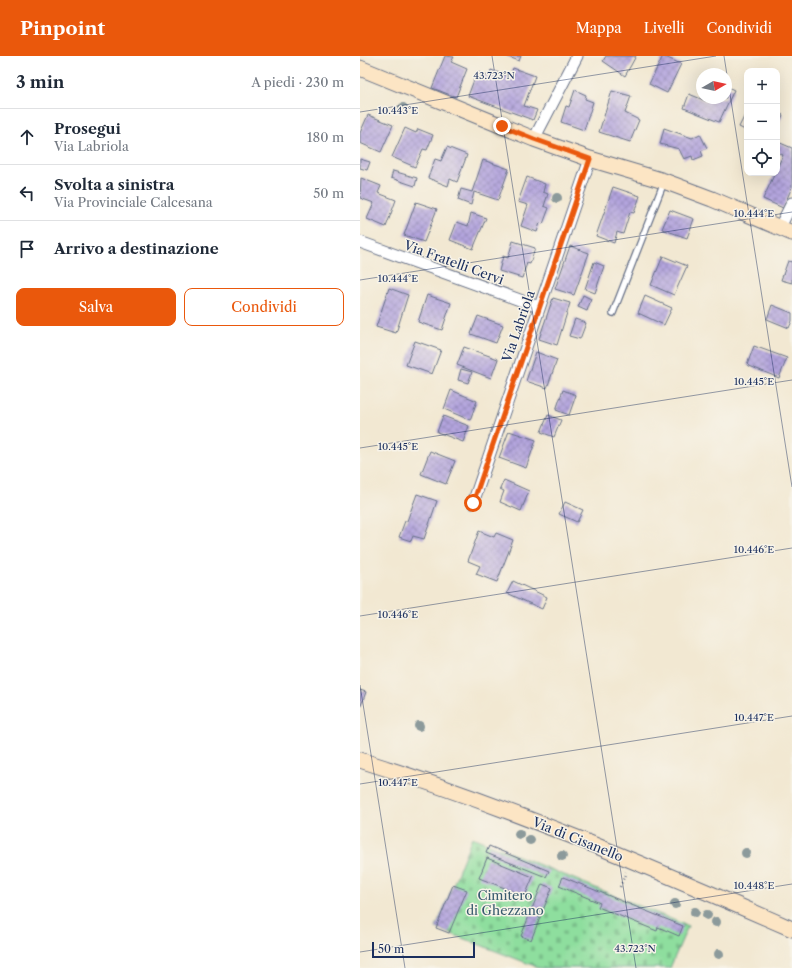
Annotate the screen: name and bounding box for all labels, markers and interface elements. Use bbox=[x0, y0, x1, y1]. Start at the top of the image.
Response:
text: Pinpoint bbox=[20, 17, 105, 40]
text: Mappa bbox=[576, 19, 622, 37]
text: Livelli bbox=[644, 19, 685, 37]
text: Condividi bbox=[707, 19, 772, 37]
north arrow bbox=[696, 68, 732, 104]
map controls bbox=[744, 68, 780, 176]
button: + bbox=[744, 68, 780, 104]
text: 43.723°N bbox=[473, 69, 515, 82]
text: 3 min bbox=[16, 72, 65, 92]
text: A piedi · 230 m bbox=[251, 74, 344, 90]
text: 10.443°E bbox=[378, 104, 418, 117]
button: − bbox=[744, 104, 780, 140]
route end bbox=[493, 117, 511, 135]
text: Prosegui bbox=[54, 119, 121, 138]
icon: ahead bbox=[16, 126, 38, 148]
text: 180 m bbox=[307, 129, 344, 145]
text: Via Labriola bbox=[54, 138, 129, 154]
button: locate bbox=[744, 140, 780, 176]
text: Svolta a sinistra bbox=[54, 175, 174, 194]
icon: left bbox=[16, 182, 38, 204]
text: 50 m bbox=[313, 185, 344, 201]
text: Via Provinciale Calcesana bbox=[54, 194, 213, 210]
text: 10.444°E bbox=[734, 207, 774, 220]
street label: Via Fratelli Cervi bbox=[401, 236, 506, 287]
icon: arrive bbox=[16, 238, 38, 260]
text: Arrivo a destinazione bbox=[54, 239, 219, 258]
text: 10.444°E bbox=[378, 272, 418, 285]
button: Salva bbox=[16, 288, 176, 326]
button: Condividi bbox=[184, 288, 344, 326]
street label: Via Labriola bbox=[498, 288, 538, 365]
text: 10.445°E bbox=[734, 375, 774, 388]
text: 10.445°E bbox=[378, 440, 418, 453]
route start bbox=[464, 494, 482, 512]
text: 10.446°E bbox=[734, 543, 774, 556]
text: 10.446°E bbox=[378, 608, 418, 621]
text: 10.447°E bbox=[734, 711, 774, 724]
text: 10.447°E bbox=[378, 776, 418, 789]
street label: Via di Cisanello bbox=[529, 813, 626, 864]
text: 10.448°E bbox=[734, 879, 774, 892]
park label: Cimitero di Ghezzano bbox=[466, 887, 544, 918]
scale bar bbox=[372, 940, 475, 959]
text: 50 m bbox=[378, 942, 404, 956]
text: 43.723°N bbox=[614, 942, 656, 955]

